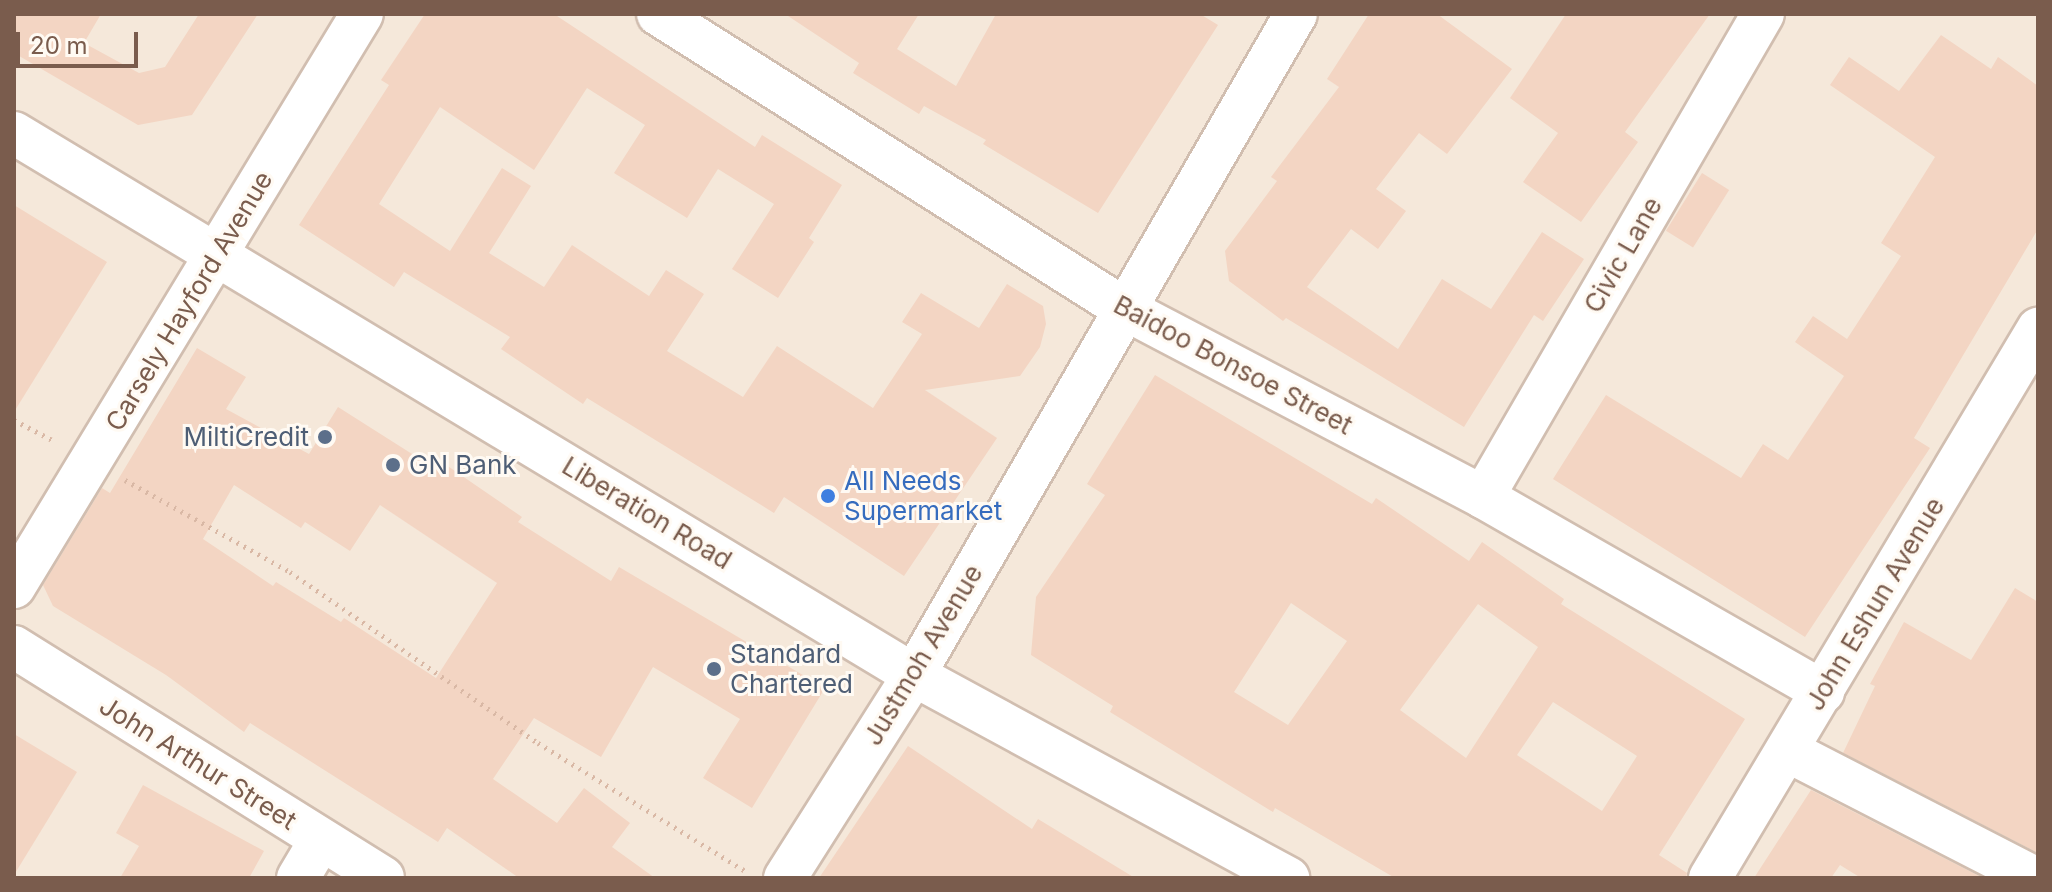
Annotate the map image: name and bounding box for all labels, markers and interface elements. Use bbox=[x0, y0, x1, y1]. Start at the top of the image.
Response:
scale bar bbox=[20, 16, 142, 66]
text: 20 m bbox=[30, 31, 88, 60]
street label: Carsely Hayford Avenue bbox=[99, 165, 279, 437]
street label: Civic Lane bbox=[1577, 192, 1669, 318]
street label: Baidoo Bonsoe Street bbox=[1108, 289, 1358, 441]
place label: MiltiCredit bbox=[184, 421, 309, 453]
marker: MiltiCredit bbox=[316, 428, 334, 446]
place label: GN Bank bbox=[409, 449, 517, 481]
street label: Liberation Road bbox=[557, 450, 737, 576]
marker: GN Bank bbox=[384, 456, 402, 474]
place label: All Needs Supermarket bbox=[844, 465, 1002, 526]
marker: All Needs Supermarket bbox=[819, 487, 837, 505]
street label: John Eshun Avenue bbox=[1799, 492, 1951, 716]
street label: Justmoh Avenue bbox=[857, 559, 989, 751]
place label: Standard Chartered bbox=[730, 638, 853, 700]
marker: Standard Chartered bbox=[705, 660, 723, 678]
street label: John Arthur Street bbox=[94, 690, 302, 836]

